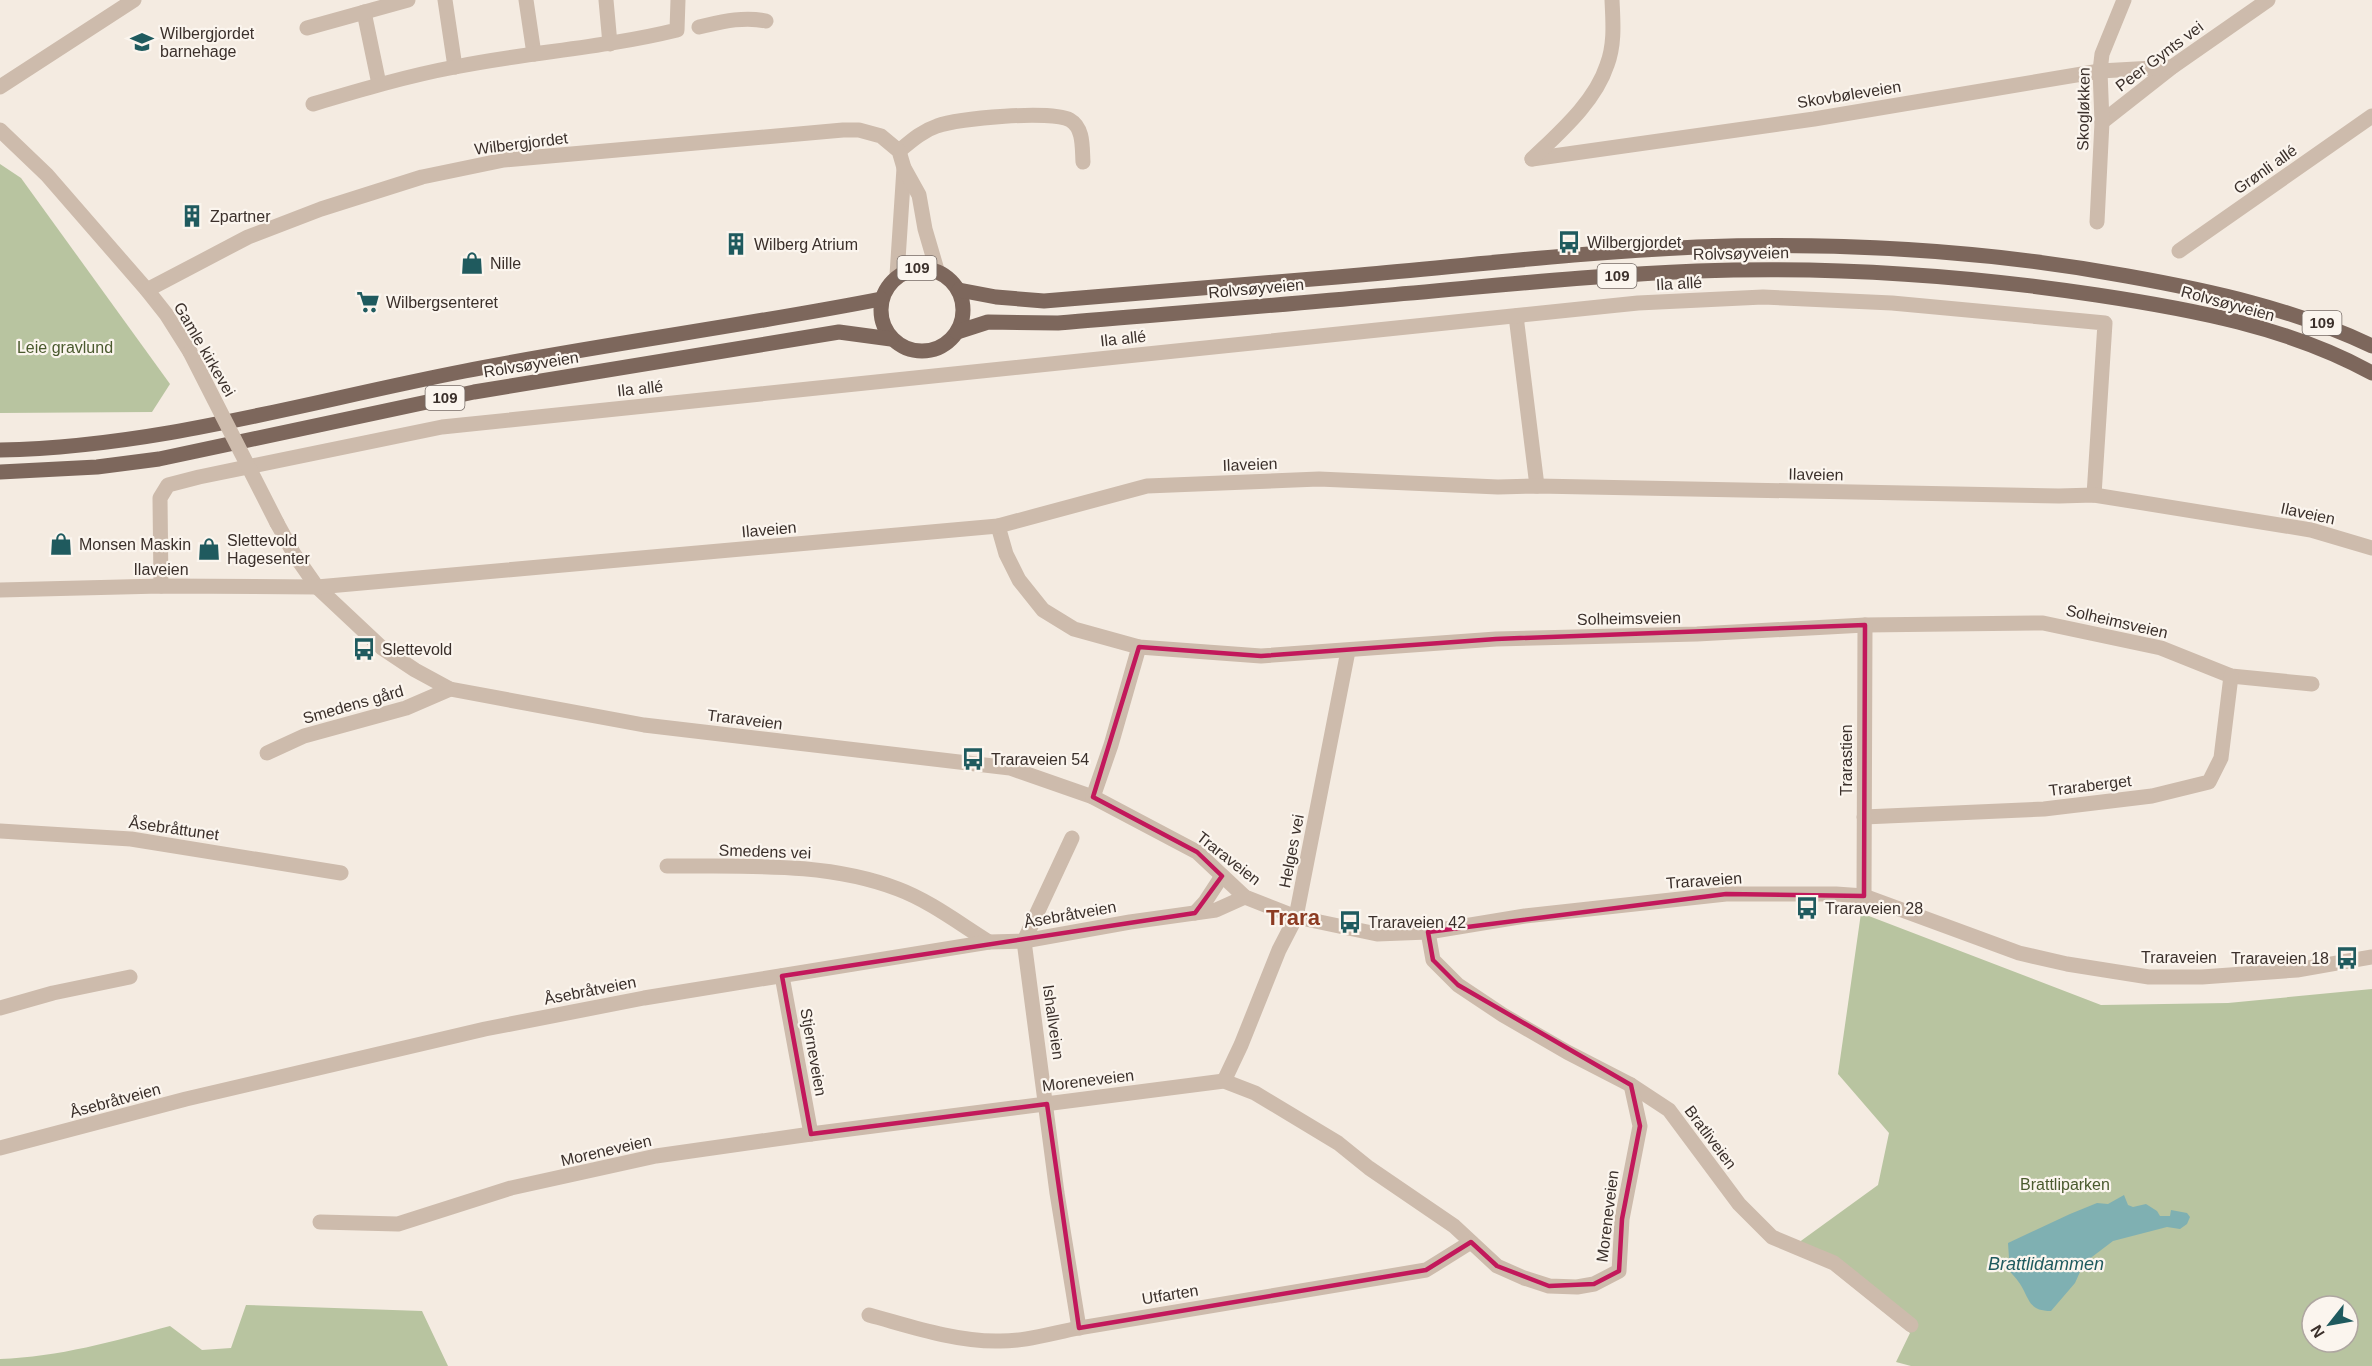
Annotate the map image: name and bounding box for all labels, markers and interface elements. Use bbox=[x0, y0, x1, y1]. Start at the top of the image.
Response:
street label: Peer Gynts vei bbox=[2112, 18, 2206, 95]
place label: Wilbergjordet barnehage bbox=[160, 25, 255, 60]
school or university icon: Wilbergjordet barnehage bbox=[129, 29, 155, 55]
street label: Skogløkken bbox=[2074, 67, 2093, 151]
street label: Skovbøleveien bbox=[1796, 78, 1902, 111]
street label: Wilbergjordet bbox=[473, 129, 569, 158]
street label: Grønli allé bbox=[2231, 141, 2300, 197]
building icon: Zpartner bbox=[179, 203, 205, 229]
place label: Zpartner bbox=[210, 208, 271, 225]
bus stop icon: Wilbergjordet bbox=[1556, 229, 1582, 255]
building icon: Wilberg Atrium bbox=[723, 231, 749, 257]
place label: Wilbergjordet bbox=[1587, 234, 1682, 251]
place label: Wilberg Atrium bbox=[754, 236, 858, 253]
street label: Rolvsøyveien bbox=[1693, 244, 1789, 263]
shop icon: Nille bbox=[459, 250, 485, 276]
place label: Nille bbox=[490, 255, 521, 272]
road number: 109 bbox=[898, 256, 936, 280]
road number: 109 bbox=[1598, 264, 1636, 288]
street label: Ila allé bbox=[1655, 274, 1703, 293]
street label: Rolvsøyveien bbox=[1207, 276, 1305, 301]
street label: Rolvsøyveien bbox=[2179, 283, 2276, 324]
supermarket icon: Wilbergsenteret bbox=[355, 289, 381, 315]
place label: Wilbergsenteret bbox=[386, 294, 499, 311]
street label: Gamle kirkevei bbox=[171, 299, 238, 399]
road number: 109 bbox=[2302, 311, 2342, 335]
street label: Ila allé bbox=[1099, 328, 1147, 349]
park label: Leie gravlund bbox=[17, 339, 113, 356]
street label: Rolvsøyveien bbox=[482, 349, 580, 380]
street label: Ila allé bbox=[616, 378, 664, 399]
road number: 109 bbox=[426, 386, 464, 410]
street label: Ilaveien bbox=[1222, 455, 1278, 474]
street label: Ilaveien bbox=[1788, 466, 1844, 483]
street label: Ilaveien bbox=[2279, 499, 2337, 528]
street label: Ilaveien bbox=[741, 519, 797, 540]
shop icon: Monsen Maskin bbox=[48, 531, 74, 557]
place label: Slettevold Hagesenter bbox=[227, 532, 310, 567]
place label: Monsen Maskin bbox=[79, 536, 191, 553]
shop icon: Slettevold Hagesenter bbox=[196, 536, 222, 562]
street label: Ilaveien bbox=[133, 561, 189, 578]
street label: Solheimsveien bbox=[2064, 602, 2169, 641]
street label: Solheimsveien bbox=[1577, 609, 1681, 628]
bus stop icon: Slettevold bbox=[351, 636, 377, 662]
place label: Slettevold bbox=[382, 641, 452, 658]
street label: Smedens gård bbox=[301, 682, 405, 727]
street label: Traraveien bbox=[706, 706, 784, 733]
street label: Trarastien bbox=[1838, 724, 1855, 796]
bus stop icon: Traraveien 54 bbox=[960, 746, 986, 772]
place label: Traraveien 54 bbox=[991, 751, 1089, 768]
street label: Traraberget bbox=[2048, 772, 2133, 799]
street label: Åsebråttunet bbox=[128, 813, 221, 843]
street label: Helges vei bbox=[1276, 813, 1307, 889]
street label: Traraveien bbox=[1194, 828, 1264, 888]
street label: Smedens vei bbox=[718, 841, 812, 862]
street label: Traraveien bbox=[1666, 869, 1742, 892]
bus stop icon: Traraveien 28 bbox=[1794, 895, 1820, 921]
street label: Åsebråtveien bbox=[1022, 897, 1118, 931]
place label: Traraveien 28 bbox=[1825, 900, 1923, 917]
district label: Trara bbox=[1266, 905, 1321, 930]
bus stop icon: Traraveien 42 bbox=[1337, 909, 1363, 935]
place label: Traraveien 42 bbox=[1368, 914, 1466, 931]
bus stop icon: Traraveien 18 bbox=[2334, 945, 2360, 971]
street label: Traraveien bbox=[2141, 949, 2217, 966]
place label: Traraveien 18 bbox=[2231, 950, 2329, 967]
street label: Åsebråtveien bbox=[542, 972, 638, 1008]
street label: Ishallveien bbox=[1040, 983, 1067, 1061]
street label: Stjerneveien bbox=[797, 1007, 830, 1097]
street label: Moreneveien bbox=[1041, 1066, 1135, 1095]
street label: Åsebråtveien bbox=[68, 1079, 162, 1121]
street label: Bratliveien bbox=[1681, 1102, 1740, 1172]
street label: Moreneveien bbox=[559, 1132, 653, 1169]
street label: Moreneveien bbox=[1593, 1169, 1622, 1263]
park label: Brattliparken bbox=[2020, 1176, 2110, 1193]
water label: Brattlidammen bbox=[1988, 1254, 2104, 1274]
street label: Utfarten bbox=[1141, 1282, 1200, 1307]
north arrow bbox=[2300, 1294, 2360, 1354]
text: N bbox=[2307, 1322, 2328, 1341]

